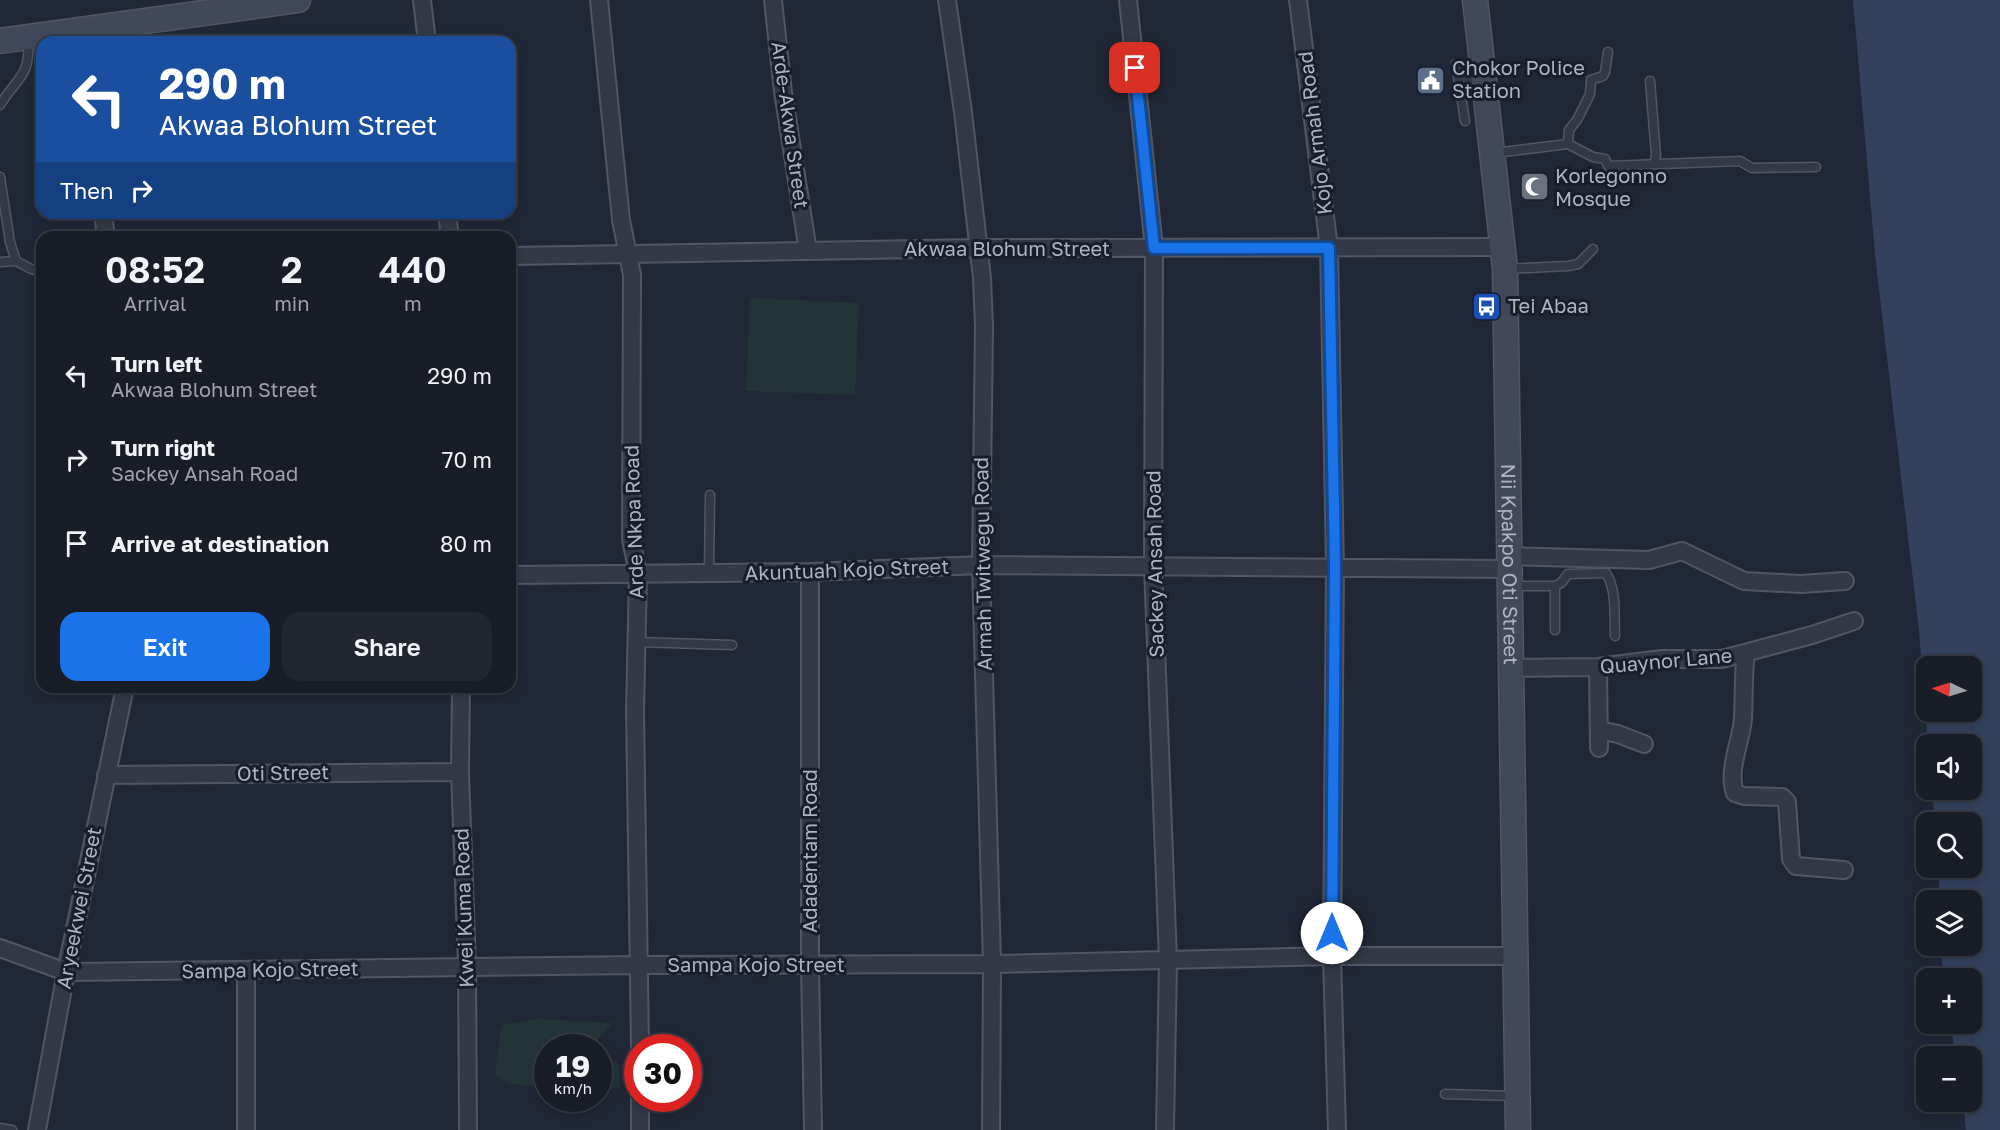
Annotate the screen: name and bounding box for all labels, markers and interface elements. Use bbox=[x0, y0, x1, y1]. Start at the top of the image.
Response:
street label: Arde-Akwa Street bbox=[767, 40, 815, 210]
pin bbox=[1109, 42, 1160, 93]
street label: Kojo Armah Road bbox=[1292, 50, 1336, 216]
icon: arrive bbox=[1118, 51, 1151, 84]
place label: Chokor Police Station bbox=[1452, 55, 1585, 102]
text: 290 m bbox=[159, 58, 286, 108]
icon: left bbox=[60, 60, 138, 138]
public building icon: Chokor Police Station bbox=[1415, 64, 1447, 96]
text: Akwaa Blohum Street bbox=[159, 109, 437, 141]
place label: Korlegonno Mosque bbox=[1555, 163, 1667, 210]
mosque icon: Korlegonno Mosque bbox=[1518, 171, 1550, 203]
icon: right bbox=[125, 174, 158, 207]
text: Then bbox=[60, 177, 113, 204]
street label: Akwaa Blohum Street bbox=[904, 236, 1110, 260]
text: 08:52 bbox=[105, 248, 205, 291]
text: 2 bbox=[281, 248, 303, 291]
text: 440 bbox=[379, 248, 447, 291]
bus stop icon: Tei Abaa bbox=[1471, 290, 1503, 322]
text: Arrival bbox=[124, 291, 186, 315]
text: min bbox=[274, 291, 310, 315]
text: m bbox=[404, 291, 422, 315]
place label: Tei Abaa bbox=[1508, 293, 1589, 317]
text: Turn left bbox=[111, 350, 202, 377]
icon: left bbox=[60, 359, 93, 392]
text: 290 m bbox=[427, 362, 492, 389]
text: Akwaa Blohum Street bbox=[111, 377, 317, 401]
text: Turn right bbox=[111, 434, 215, 461]
icon: right bbox=[60, 443, 93, 476]
street label: Arde Nkpa Road bbox=[618, 445, 648, 599]
text: 70 m bbox=[442, 446, 492, 473]
street label: Armah Twitwegu Road bbox=[968, 457, 996, 671]
text: Sackey Ansah Road bbox=[111, 461, 298, 485]
street label: Nii Kpakpo Oti Street bbox=[1497, 463, 1524, 665]
street label: Sackey Ansah Road bbox=[1140, 470, 1168, 658]
icon: arrive bbox=[60, 527, 93, 560]
text: Arrive at destination bbox=[111, 530, 329, 557]
text: 80 m bbox=[440, 530, 492, 557]
street label: Akuntuah Kojo Street bbox=[744, 553, 950, 585]
button: Exit bbox=[60, 612, 270, 681]
button: Share bbox=[282, 612, 492, 681]
street label: Quaynor Lane bbox=[1599, 642, 1733, 678]
north arrow bbox=[1916, 656, 1982, 722]
map controls bbox=[1916, 656, 1982, 1112]
button: sound bbox=[1916, 734, 1982, 800]
street label: Oti Street bbox=[237, 759, 329, 785]
street label: Adadentam Road bbox=[797, 769, 821, 933]
button: search bbox=[1916, 812, 1982, 878]
street label: Aryeekwei Street bbox=[51, 825, 105, 991]
street label: Kwei Kuma Road bbox=[448, 828, 478, 988]
button: layers bbox=[1916, 890, 1982, 956]
position arrow bbox=[1300, 901, 1364, 965]
street label: Sampa Kojo Street bbox=[667, 952, 845, 976]
street label: Sampa Kojo Street bbox=[181, 955, 359, 983]
button: + bbox=[1916, 968, 1982, 1034]
speed limit sign: 30 bbox=[624, 1034, 702, 1112]
button: − bbox=[1916, 1046, 1982, 1112]
text: 19 bbox=[556, 1048, 590, 1084]
text: km/h bbox=[554, 1079, 592, 1097]

